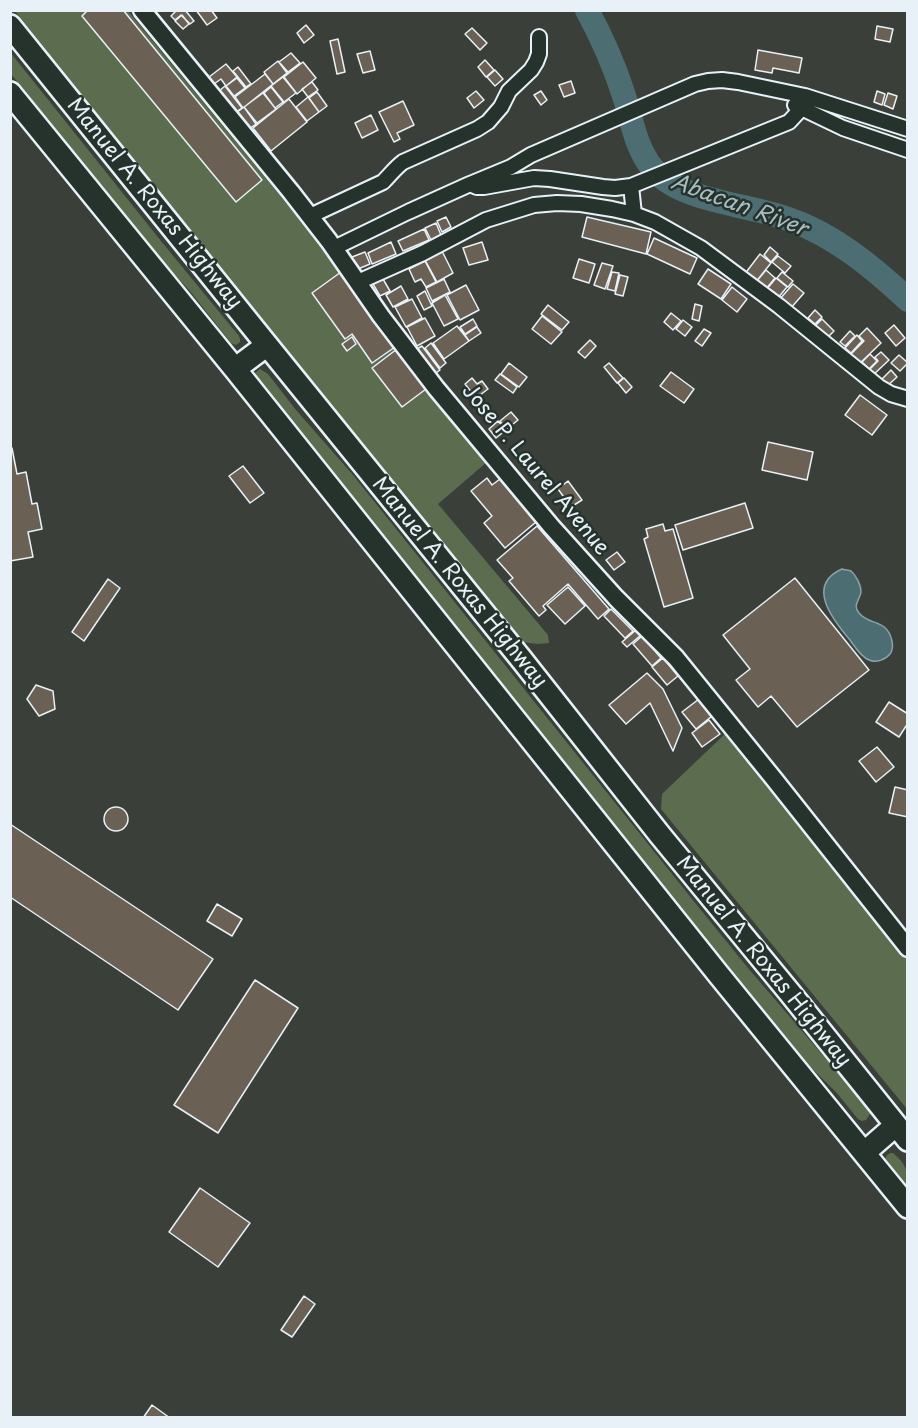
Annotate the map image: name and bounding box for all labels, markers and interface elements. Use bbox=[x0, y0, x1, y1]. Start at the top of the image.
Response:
street label: Manuel A. Roxas Highway bbox=[61, 93, 247, 315]
water label: Abacan River bbox=[668, 169, 810, 243]
street label: Jose P. Laurel Avenue bbox=[456, 379, 614, 561]
street label: Manuel A. Roxas Highway bbox=[366, 472, 552, 694]
street label: Manuel A. Roxas Highway bbox=[670, 851, 856, 1073]

